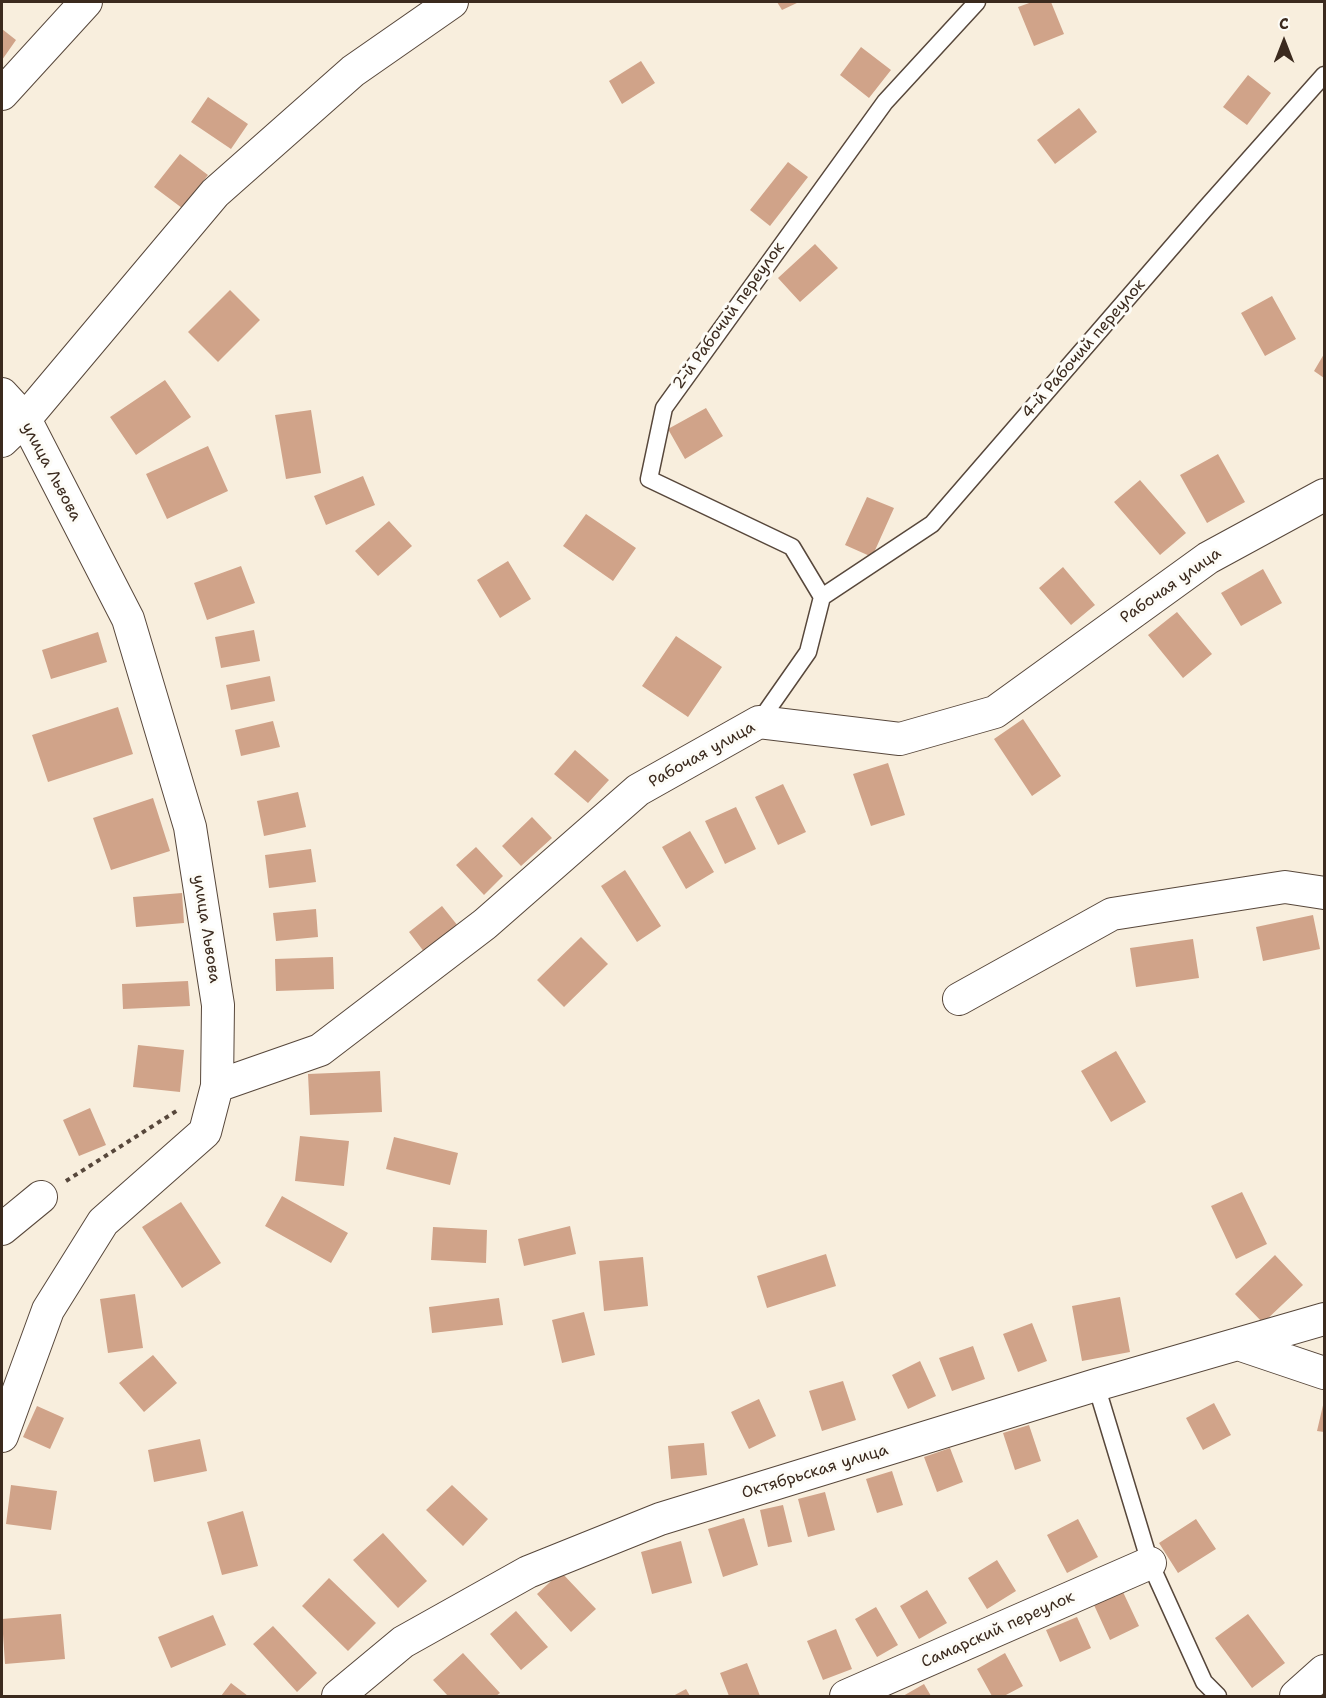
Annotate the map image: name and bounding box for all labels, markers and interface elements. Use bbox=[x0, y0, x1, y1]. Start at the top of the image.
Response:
north arrow bbox=[1254, 12, 1314, 72]
text: С bbox=[1279, 13, 1289, 34]
street label: 2-й Рабочий переулок bbox=[669, 239, 789, 393]
street label: 4-й Рабочий переулок bbox=[1018, 275, 1150, 423]
street label: улица Львова bbox=[17, 419, 85, 525]
street label: Рабочая улица bbox=[1117, 544, 1225, 628]
street label: Рабочая улица bbox=[645, 718, 759, 792]
street label: улица Львова bbox=[188, 874, 224, 984]
street label: Октябрьская улица bbox=[739, 1441, 891, 1503]
street label: Самарский переулок bbox=[919, 1588, 1077, 1672]

